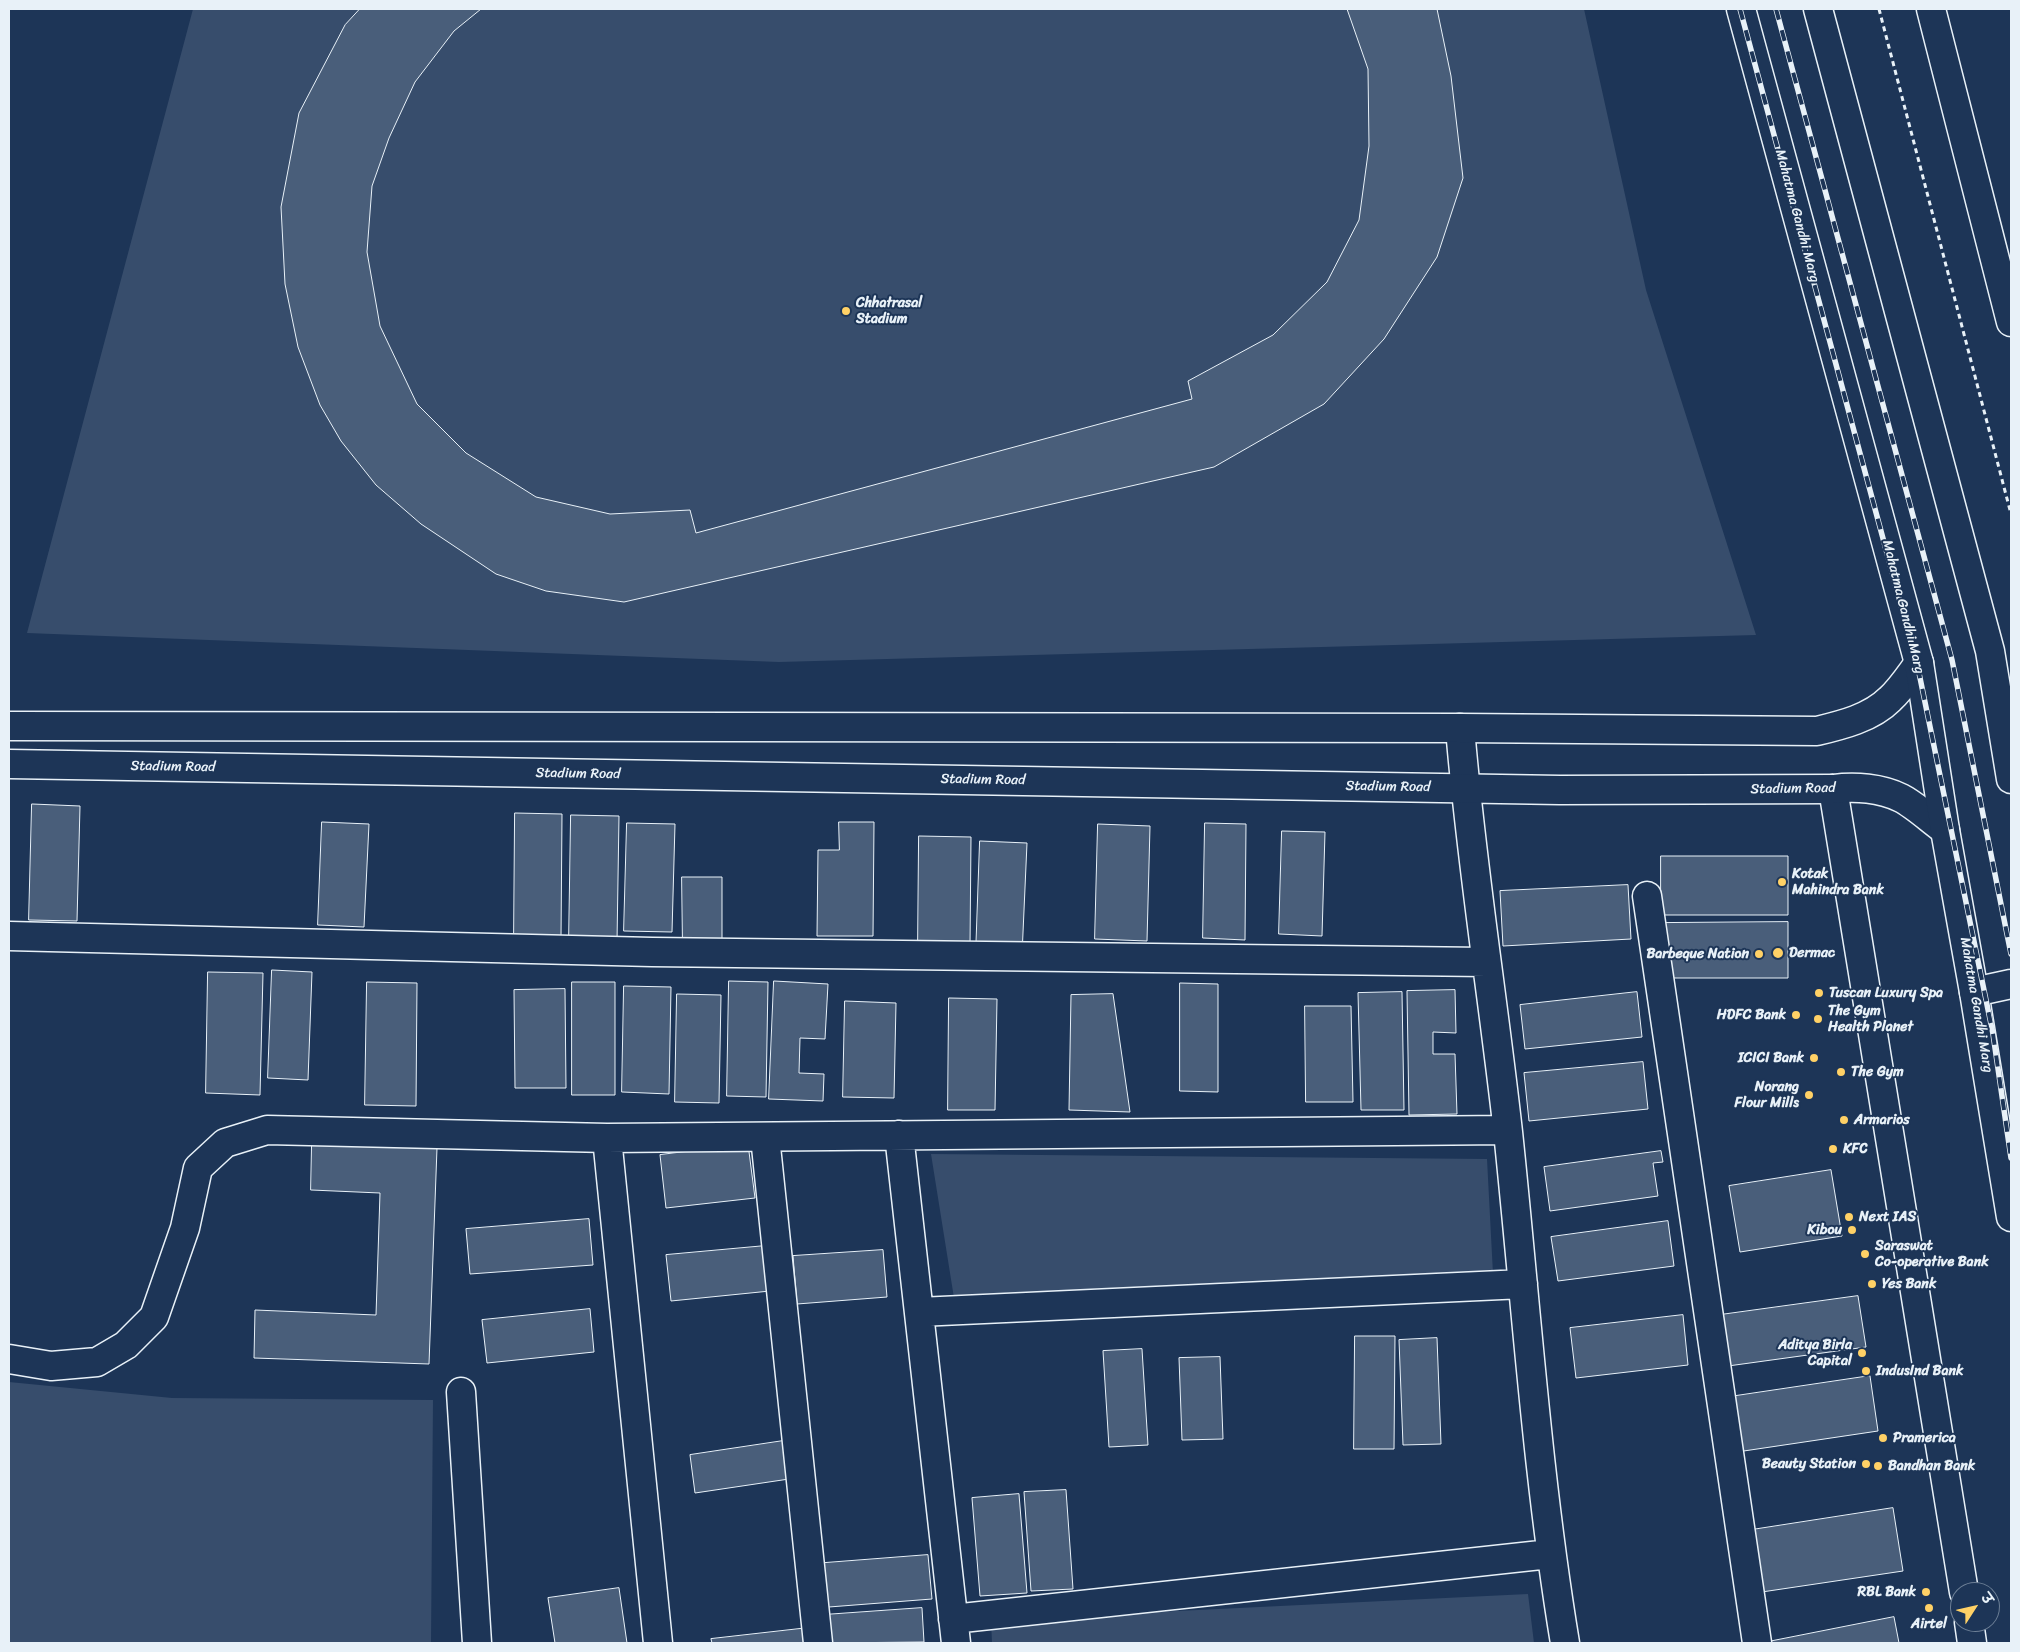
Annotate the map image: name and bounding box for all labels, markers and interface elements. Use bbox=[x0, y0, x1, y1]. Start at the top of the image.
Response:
street label: Mahatma Gandhi Marg bbox=[1771, 148, 1823, 284]
place label: Chhatrasal Stadium bbox=[856, 295, 922, 328]
marker: Chhatrasal Stadium bbox=[840, 305, 852, 317]
street label: Mahatma Gandhi Marg bbox=[1878, 538, 1928, 676]
street label: Stadium Road bbox=[130, 758, 216, 776]
street label: Stadium Road bbox=[535, 765, 621, 783]
street label: Stadium Road bbox=[940, 771, 1026, 789]
street label: Stadium Road bbox=[1345, 778, 1431, 796]
street label: Stadium Road bbox=[1750, 780, 1836, 798]
place label: Kotak Mahindra Bank bbox=[1792, 866, 1884, 899]
marker: Kotak Mahindra Bank bbox=[1776, 876, 1788, 888]
street label: Mahatma Gandhi Marg bbox=[1956, 936, 1996, 1074]
place label: Dermac bbox=[1789, 945, 1835, 961]
place label: Barbeque Nation bbox=[1646, 946, 1749, 962]
marker: Dermac bbox=[1771, 946, 1785, 960]
marker: Barbeque Nation bbox=[1753, 948, 1765, 960]
place label: Tuscan Luxury Spa bbox=[1829, 985, 1943, 1001]
marker: Tuscan Luxury Spa bbox=[1813, 987, 1825, 999]
place label: The Gym Health Planet bbox=[1828, 1003, 1913, 1036]
place label: HDFC Bank bbox=[1717, 1007, 1786, 1023]
marker: HDFC Bank bbox=[1790, 1009, 1802, 1021]
marker: The Gym Health Planet bbox=[1812, 1013, 1824, 1025]
place label: ICICI Bank bbox=[1738, 1050, 1804, 1066]
marker: ICICI Bank bbox=[1808, 1052, 1820, 1064]
place label: The Gym bbox=[1851, 1064, 1904, 1080]
marker: The Gym bbox=[1835, 1066, 1847, 1078]
place label: Norang Flour Mills bbox=[1734, 1079, 1799, 1112]
marker: Norang Flour Mills bbox=[1803, 1089, 1815, 1101]
place label: Armarios bbox=[1854, 1112, 1910, 1128]
marker: Armarios bbox=[1838, 1114, 1850, 1126]
place label: KFC bbox=[1843, 1141, 1868, 1157]
marker: KFC bbox=[1827, 1143, 1839, 1155]
place label: Next IAS bbox=[1859, 1209, 1916, 1225]
marker: Next IAS bbox=[1843, 1211, 1855, 1223]
place label: Kibou bbox=[1807, 1222, 1842, 1238]
marker: Kibou bbox=[1846, 1224, 1858, 1236]
place label: Saraswat Co-operative Bank bbox=[1875, 1238, 1989, 1270]
marker: Saraswat Co-operative Bank bbox=[1859, 1248, 1871, 1260]
place label: Yes Bank bbox=[1882, 1276, 1936, 1292]
marker: Yes Bank bbox=[1866, 1278, 1878, 1290]
place label: Aditya Birla Capital bbox=[1778, 1337, 1852, 1370]
marker: Aditya Birla Capital bbox=[1856, 1347, 1868, 1359]
place label: IndusInd Bank bbox=[1876, 1363, 1963, 1379]
marker: IndusInd Bank bbox=[1860, 1365, 1872, 1377]
place label: Pramerica bbox=[1893, 1430, 1956, 1446]
marker: Pramerica bbox=[1877, 1432, 1889, 1444]
place label: Beauty Station bbox=[1762, 1456, 1856, 1472]
marker: Beauty Station bbox=[1860, 1458, 1872, 1470]
place label: Bandhan Bank bbox=[1888, 1458, 1975, 1474]
marker: Bandhan Bank bbox=[1872, 1460, 1884, 1472]
north arrow bbox=[1950, 1582, 2000, 1632]
place label: RBL Bank bbox=[1858, 1584, 1916, 1600]
marker: RBL Bank bbox=[1920, 1586, 1932, 1598]
text: उ bbox=[1974, 1588, 2000, 1610]
marker: Airtel bbox=[1923, 1602, 1935, 1614]
place label: Airtel bbox=[1911, 1616, 1947, 1632]

